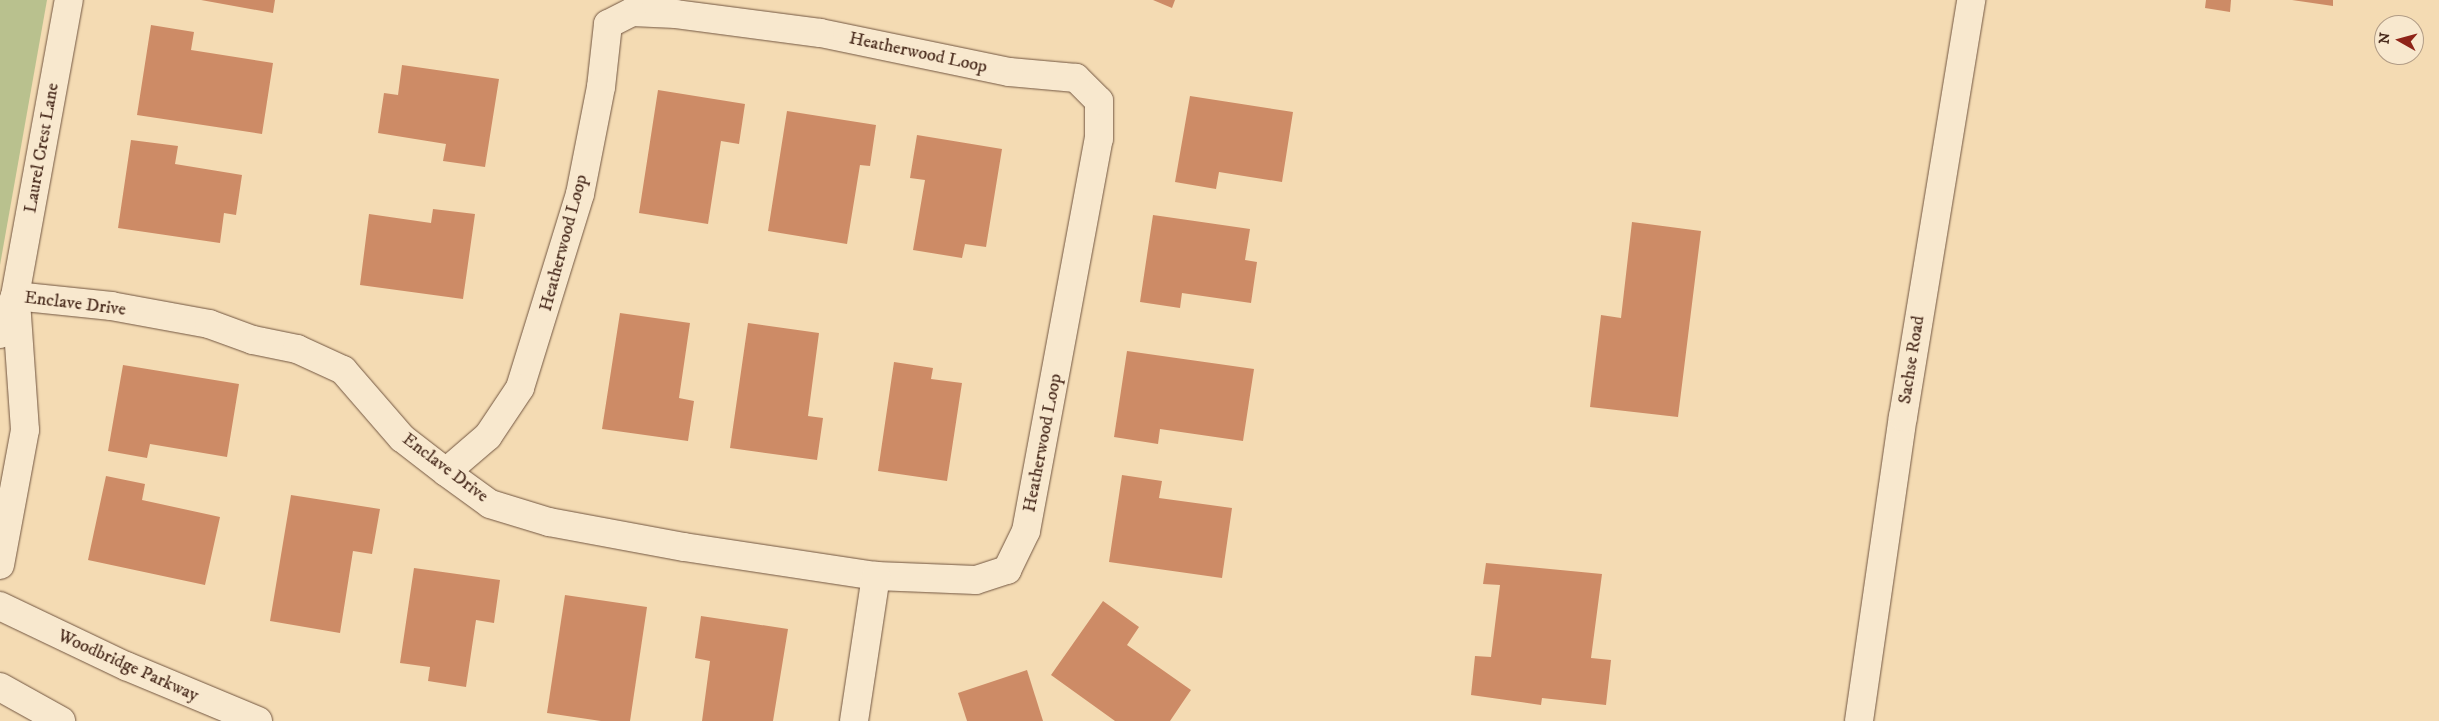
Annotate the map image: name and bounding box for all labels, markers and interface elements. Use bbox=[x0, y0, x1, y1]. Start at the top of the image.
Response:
north arrow bbox=[2374, 15, 2424, 65]
street label: Heatherwood Loop bbox=[847, 28, 989, 78]
text: N bbox=[2375, 31, 2395, 45]
street label: Laurel Crest Lane bbox=[20, 81, 64, 215]
street label: Heatherwood Loop bbox=[535, 172, 593, 314]
street label: Enclave Drive bbox=[23, 287, 127, 321]
street label: Sachse Road bbox=[1894, 314, 1930, 406]
street label: Heatherwood Loop bbox=[1019, 372, 1067, 514]
street label: Enclave Drive bbox=[398, 429, 492, 507]
street label: Woodbridge Parkway bbox=[54, 625, 202, 707]

